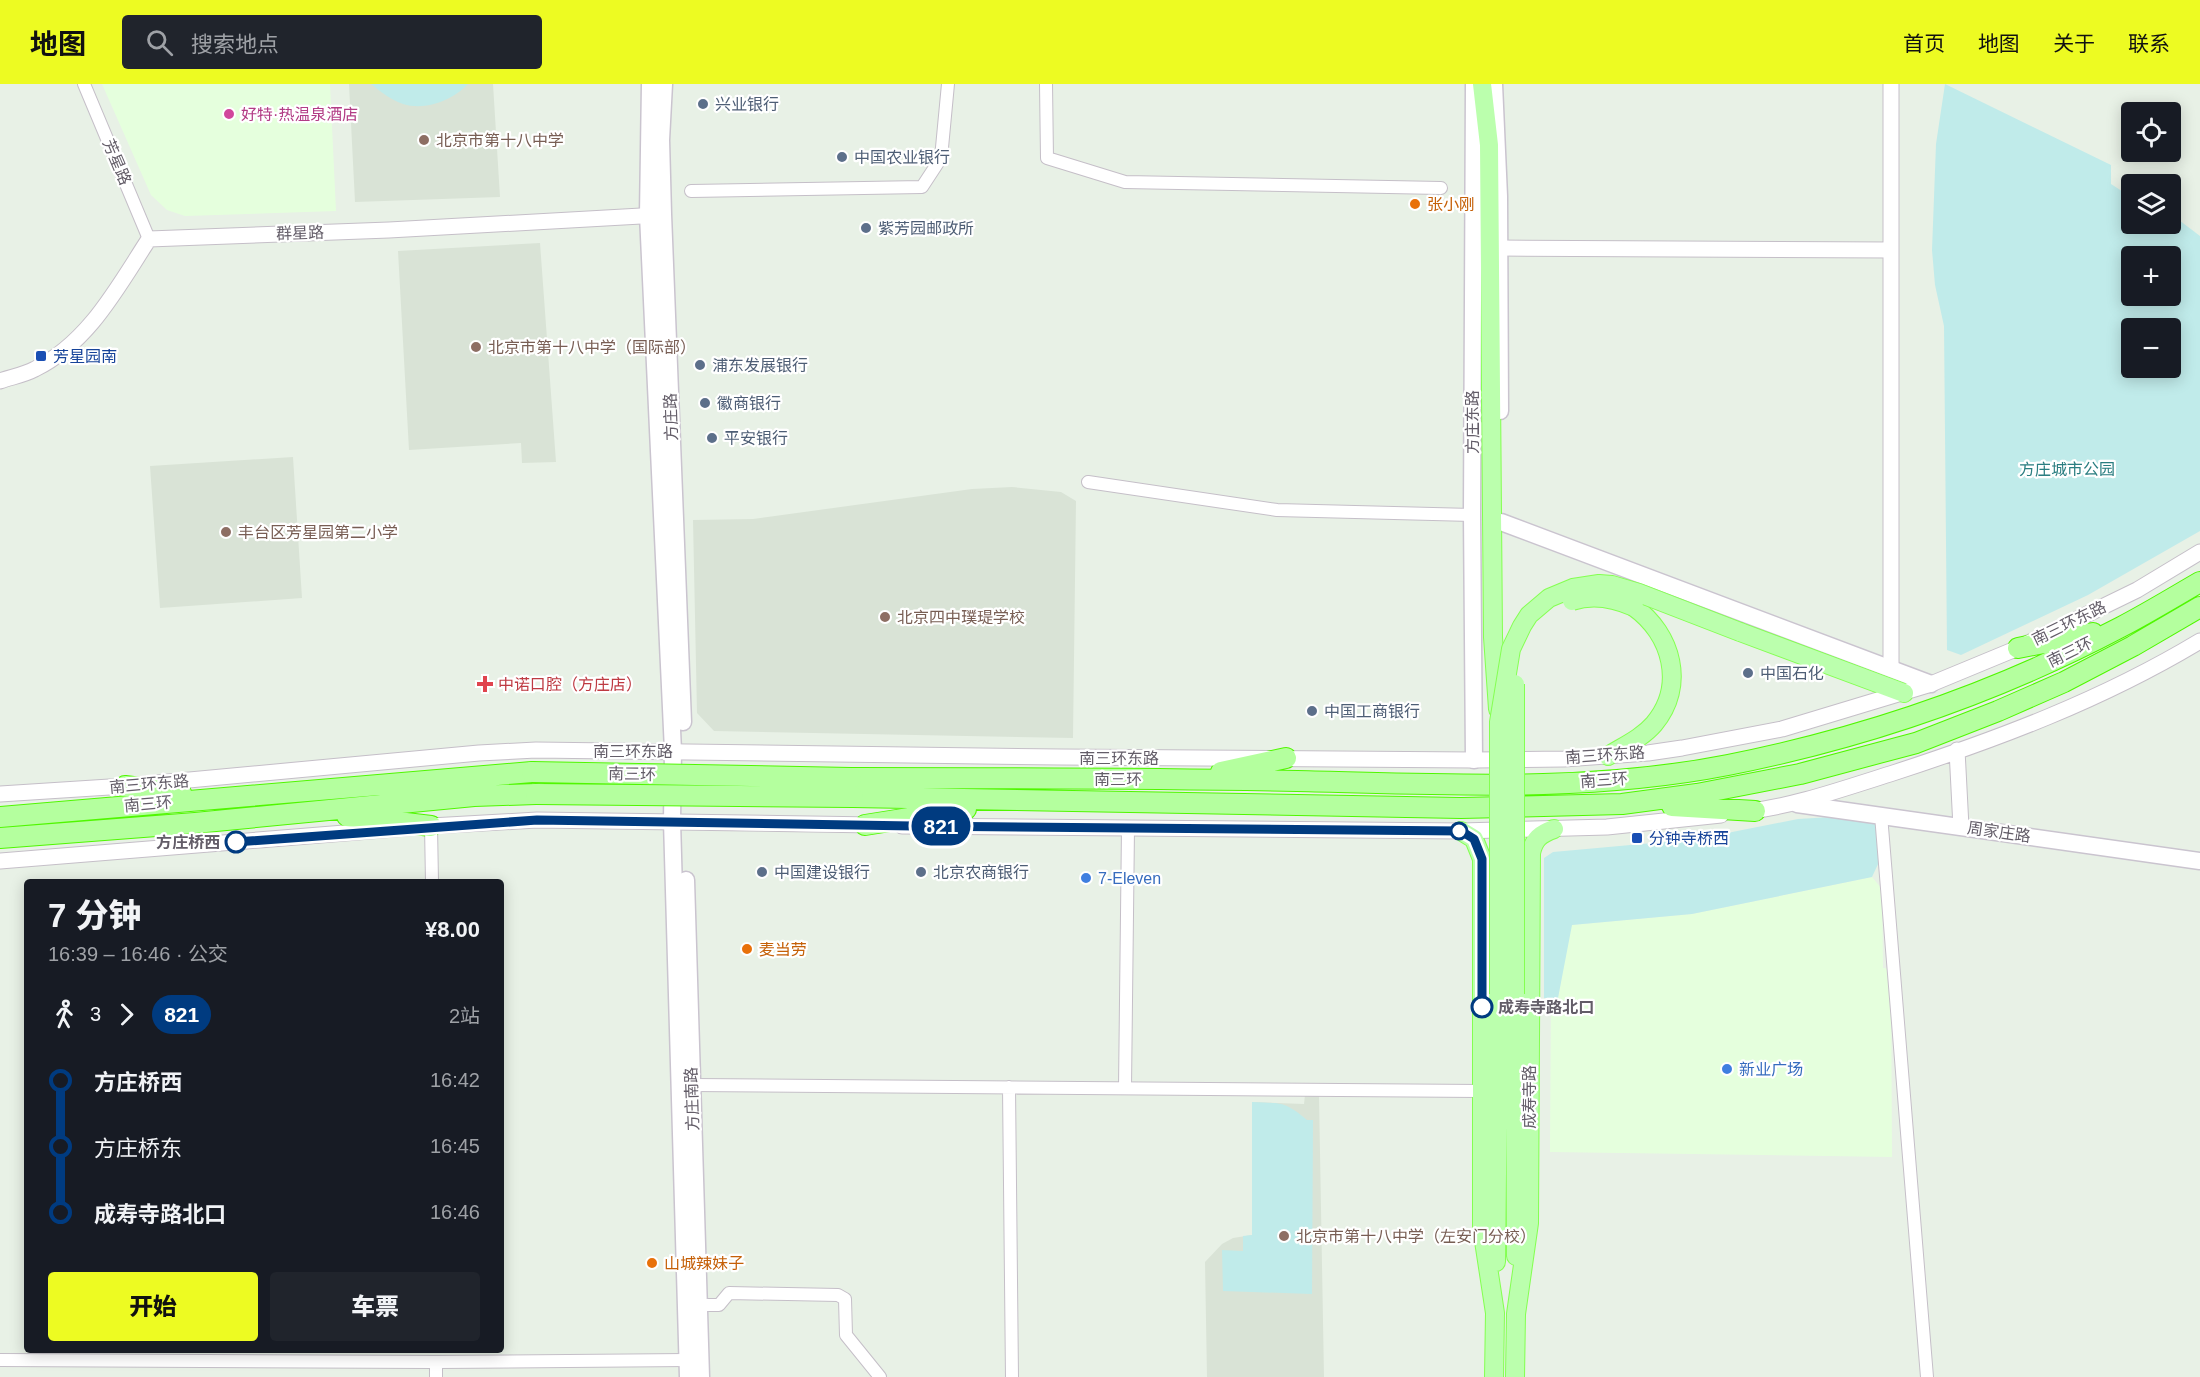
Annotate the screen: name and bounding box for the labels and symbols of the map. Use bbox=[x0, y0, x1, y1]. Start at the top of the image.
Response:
place label: 兴业银行 bbox=[715, 96, 779, 113]
marker: 兴业银行 bbox=[696, 97, 710, 111]
place label: 好特·热温泉酒店 bbox=[241, 106, 358, 123]
marker: 好特·热温泉酒店 bbox=[222, 107, 236, 121]
place label: 北京市第十八中学 bbox=[436, 132, 564, 149]
marker: 北京市第十八中学 bbox=[417, 133, 431, 147]
street label: 芳星路 bbox=[100, 137, 134, 187]
place label: 中国农业银行 bbox=[854, 149, 950, 166]
marker: 中国农业银行 bbox=[835, 150, 849, 164]
place label: 张小刚 bbox=[1427, 196, 1475, 213]
marker: 张小刚 bbox=[1408, 197, 1422, 211]
place label: 紫芳园邮政所 bbox=[878, 220, 974, 237]
marker: 紫芳园邮政所 bbox=[859, 221, 873, 235]
street label: 群星路 bbox=[276, 224, 324, 242]
place label: 北京市第十八中学（国际部） bbox=[488, 339, 696, 356]
marker: 北京市第十八中学（国际部） bbox=[469, 340, 483, 354]
place label: 芳星园南 bbox=[53, 348, 117, 365]
marker: 芳星园南 bbox=[34, 349, 48, 363]
place label: 浦东发展银行 bbox=[712, 357, 808, 374]
marker: 浦东发展银行 bbox=[693, 358, 707, 372]
street label: 方庄东路 bbox=[1464, 390, 1481, 454]
street label: 方庄路 bbox=[662, 393, 680, 441]
place label: 徽商银行 bbox=[717, 395, 781, 412]
marker: 徽商银行 bbox=[698, 396, 712, 410]
place label: 平安银行 bbox=[724, 430, 788, 447]
marker: 平安银行 bbox=[705, 431, 719, 445]
park label: 方庄城市公园 bbox=[2019, 461, 2115, 478]
place label: 丰台区芳星园第二小学 bbox=[238, 524, 398, 541]
marker: 丰台区芳星园第二小学 bbox=[219, 525, 233, 539]
street label: 南三环东路 bbox=[2029, 598, 2109, 648]
place label: 北京四中璞瑅学校 bbox=[897, 609, 1025, 626]
marker: 北京四中璞瑅学校 bbox=[878, 610, 892, 624]
street label: 南三环 bbox=[2045, 634, 2095, 670]
place label: 中国石化 bbox=[1760, 665, 1824, 682]
marker: 中国石化 bbox=[1741, 666, 1755, 680]
marker: 中诺口腔（方庄店） bbox=[476, 675, 494, 693]
place label: 中诺口腔（方庄店） bbox=[498, 676, 642, 693]
place label: 中国工商银行 bbox=[1324, 703, 1420, 720]
marker: 中国工商银行 bbox=[1305, 704, 1319, 718]
street label: 南三环东路 bbox=[593, 743, 673, 760]
street label: 南三环东路 bbox=[1564, 744, 1646, 766]
street label: 南三环东路 bbox=[1079, 750, 1159, 767]
street label: 南三环 bbox=[608, 765, 656, 783]
street label: 南三环 bbox=[1579, 770, 1629, 790]
street label: 南三环 bbox=[1094, 771, 1142, 788]
street label: 南三环东路 bbox=[108, 772, 190, 796]
street label: 南三环 bbox=[123, 793, 173, 815]
line badge: 821 bbox=[906, 806, 976, 846]
street label: 周家庄路 bbox=[1966, 819, 2032, 845]
unlabelled marker bbox=[1450, 822, 1468, 840]
place label: 分钟寺桥西 bbox=[1649, 830, 1729, 847]
marker: 方庄桥西 bbox=[225, 831, 247, 853]
marker: 分钟寺桥西 bbox=[1630, 831, 1644, 845]
place label: 方庄桥西 bbox=[156, 834, 220, 851]
place label: 中国建设银行 bbox=[774, 864, 870, 881]
place label: 北京农商银行 bbox=[933, 864, 1029, 881]
marker: 中国建设银行 bbox=[755, 865, 769, 879]
marker: 北京农商银行 bbox=[914, 865, 928, 879]
place label: 7-Eleven bbox=[1098, 870, 1161, 887]
marker: 7-Eleven bbox=[1079, 871, 1093, 885]
place label: 麦当劳 bbox=[759, 941, 807, 958]
marker: 麦当劳 bbox=[740, 942, 754, 956]
marker: 成寿寺路北口 bbox=[1471, 996, 1493, 1018]
place label: 成寿寺路北口 bbox=[1498, 998, 1594, 1016]
place label: 新业广场 bbox=[1739, 1061, 1803, 1078]
marker: 新业广场 bbox=[1720, 1062, 1734, 1076]
street label: 成寿寺路 bbox=[1521, 1065, 1538, 1129]
street label: 方庄南路 bbox=[682, 1067, 702, 1131]
place label: 北京市第十八中学（左安门分校） bbox=[1296, 1228, 1536, 1245]
marker: 北京市第十八中学（左安门分校） bbox=[1277, 1229, 1291, 1243]
place label: 山城辣妹子 bbox=[664, 1255, 744, 1272]
marker: 山城辣妹子 bbox=[645, 1256, 659, 1270]

